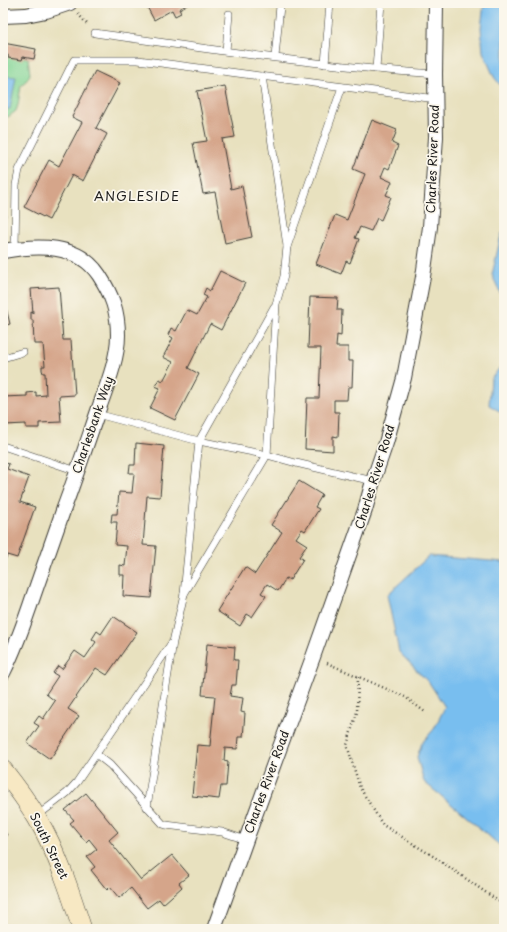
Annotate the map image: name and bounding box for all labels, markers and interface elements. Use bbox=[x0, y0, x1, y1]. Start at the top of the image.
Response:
street label: Charles River Road bbox=[421, 104, 443, 214]
district label: ANGLESIDE bbox=[94, 186, 180, 205]
street label: Charlesbank Way bbox=[67, 373, 117, 476]
street label: Charles River Road bbox=[350, 422, 399, 531]
street label: Charles River Road bbox=[239, 728, 293, 836]
street label: South Street bbox=[26, 809, 74, 882]

